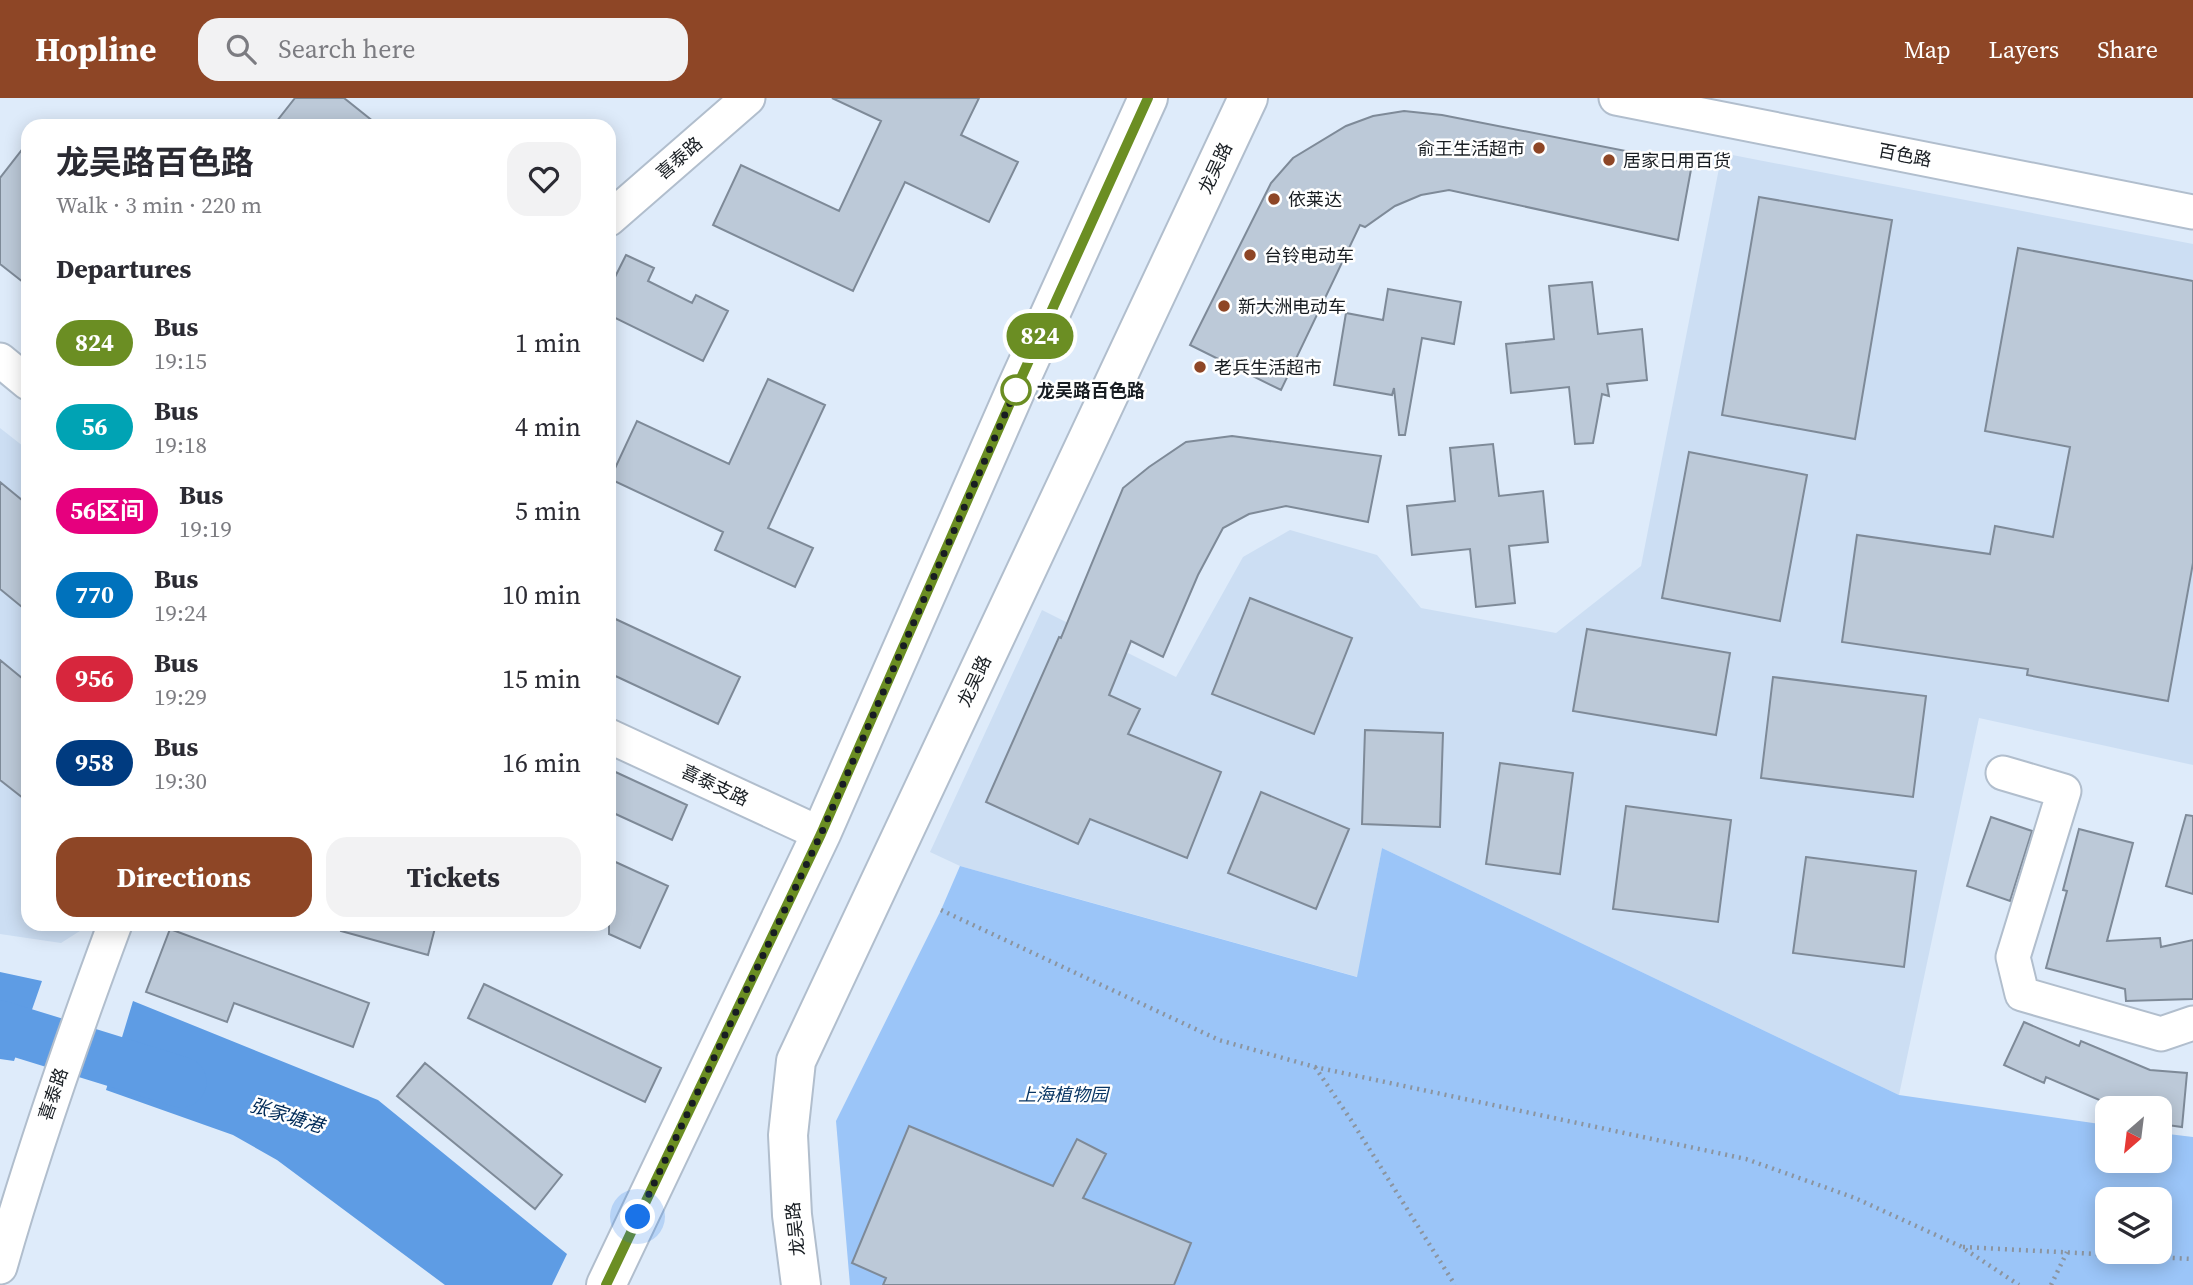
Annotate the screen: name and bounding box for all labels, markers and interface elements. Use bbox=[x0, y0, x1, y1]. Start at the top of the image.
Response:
search box bbox=[198, 18, 688, 81]
text: Hopline bbox=[35, 27, 156, 72]
icon: search bbox=[222, 30, 260, 68]
text: Search here bbox=[278, 31, 415, 67]
text: Map bbox=[1904, 33, 1951, 66]
text: Layers bbox=[1989, 33, 2059, 66]
text: Share bbox=[2097, 33, 2158, 66]
street label: 喜泰路 bbox=[650, 131, 708, 185]
place label: 俞王生活超市 bbox=[1417, 136, 1525, 161]
street label: 龙吴路 bbox=[1192, 138, 1238, 198]
street label: 百色路 bbox=[1876, 138, 1934, 172]
text: 龙吴路百色路 bbox=[56, 140, 254, 185]
marker: 俞王生活超市 bbox=[1531, 140, 1547, 156]
button: heart bbox=[507, 142, 581, 216]
place label: 居家日用百货 bbox=[1623, 148, 1731, 173]
marker: 居家日用百货 bbox=[1601, 152, 1617, 168]
place label: 依莱达 bbox=[1288, 187, 1342, 212]
text: Walk · 3 min · 220 m bbox=[56, 189, 262, 221]
marker: 依莱达 bbox=[1266, 191, 1282, 207]
place label: 台铃电动车 bbox=[1264, 243, 1354, 268]
marker: 台铃电动车 bbox=[1242, 247, 1258, 263]
text: Departures bbox=[56, 251, 191, 287]
place label: 新大洲电动车 bbox=[1238, 294, 1346, 319]
marker: 新大洲电动车 bbox=[1216, 298, 1232, 314]
text: Bus bbox=[154, 309, 198, 345]
line badge: 824 bbox=[1000, 313, 1080, 359]
text: 824 bbox=[1020, 319, 1060, 352]
text: 1 min bbox=[515, 325, 581, 361]
text: 824 bbox=[75, 326, 114, 359]
text: 19:15 bbox=[154, 345, 207, 377]
place label: 老兵生活超市 bbox=[1214, 355, 1322, 380]
marker: 老兵生活超市 bbox=[1192, 359, 1208, 375]
marker: 龙吴路百色路 bbox=[1001, 375, 1031, 405]
place label: 龙吴路百色路 bbox=[1037, 378, 1145, 403]
text: Bus bbox=[154, 393, 198, 429]
text: 4 min bbox=[515, 409, 581, 445]
text: 56 bbox=[81, 410, 108, 443]
text: 19:18 bbox=[154, 429, 207, 461]
text: Bus bbox=[179, 477, 223, 513]
text: 5 min bbox=[515, 493, 581, 529]
text: 56区间 bbox=[70, 494, 144, 527]
text: 19:19 bbox=[179, 513, 232, 545]
text: Bus bbox=[154, 561, 198, 597]
text: 10 min bbox=[502, 577, 581, 613]
text: 770 bbox=[75, 578, 114, 611]
text: 19:24 bbox=[154, 597, 207, 629]
text: Bus bbox=[154, 645, 198, 681]
street label: 龙吴路 bbox=[951, 651, 997, 711]
text: 15 min bbox=[502, 661, 581, 697]
text: 956 bbox=[75, 662, 114, 695]
text: 19:29 bbox=[154, 681, 207, 713]
text: Bus bbox=[154, 729, 198, 765]
text: 16 min bbox=[502, 745, 581, 781]
text: 958 bbox=[75, 746, 114, 779]
street label: 喜泰支路 bbox=[677, 758, 753, 812]
text: 19:30 bbox=[154, 765, 207, 797]
button: Directions bbox=[56, 837, 312, 917]
button: Tickets bbox=[326, 837, 581, 917]
street label: 喜泰路 bbox=[32, 1064, 74, 1124]
park label: 上海植物园 bbox=[1018, 1082, 1111, 1107]
water label: 张家塘港 bbox=[247, 1091, 330, 1139]
north arrow bbox=[2095, 1096, 2172, 1172]
map controls bbox=[2095, 1096, 2172, 1264]
button: layers bbox=[2095, 1187, 2172, 1264]
your location bbox=[620, 1199, 655, 1234]
street label: 龙吴路 bbox=[780, 1201, 810, 1257]

